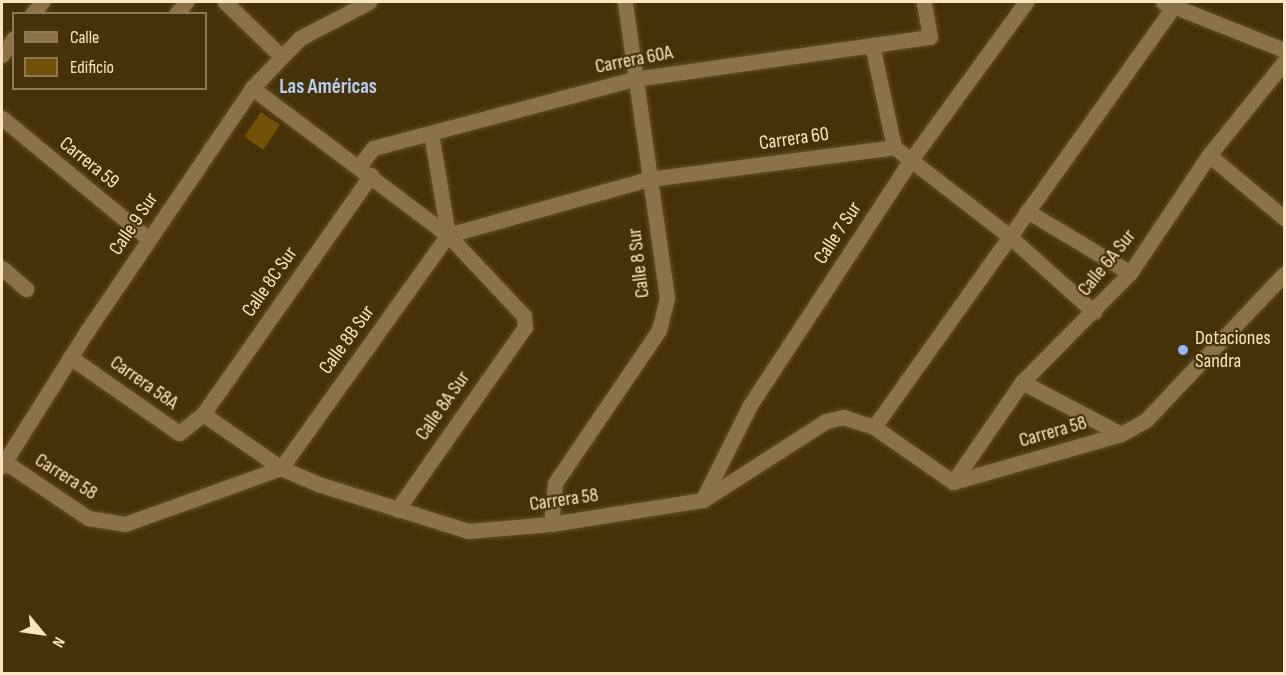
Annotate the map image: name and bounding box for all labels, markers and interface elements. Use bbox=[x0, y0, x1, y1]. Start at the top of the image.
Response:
legend bbox=[12, 12, 207, 90]
text: Calle bbox=[70, 27, 99, 48]
street label: Carrera 60A bbox=[593, 41, 675, 79]
text: Edificio bbox=[70, 57, 114, 78]
district label: Las Américas bbox=[279, 74, 377, 100]
street label: Carrera 60 bbox=[758, 122, 830, 156]
street label: Carrera 59 bbox=[54, 132, 124, 194]
street label: Calle 9 Sur bbox=[104, 188, 164, 260]
street label: Calle 7 Sur bbox=[809, 197, 867, 269]
street label: Calle 6A Sur bbox=[1073, 225, 1141, 301]
street label: Calle 8 Sur bbox=[623, 227, 655, 299]
street label: Calle 8C Sur bbox=[237, 242, 303, 322]
street label: Calle 8B Sur bbox=[314, 301, 380, 379]
place label: Dotaciones Sandra bbox=[1195, 326, 1271, 373]
marker: Dotaciones Sandra bbox=[1176, 343, 1190, 357]
street label: Carrera 58A bbox=[105, 351, 183, 415]
street label: Calle 8A Sur bbox=[411, 367, 475, 445]
street label: Carrera 58 bbox=[1016, 411, 1090, 453]
street label: Carrera 58 bbox=[30, 448, 102, 506]
street label: Carrera 58 bbox=[528, 483, 600, 517]
north arrow bbox=[12, 603, 72, 663]
text: N bbox=[48, 634, 69, 650]

